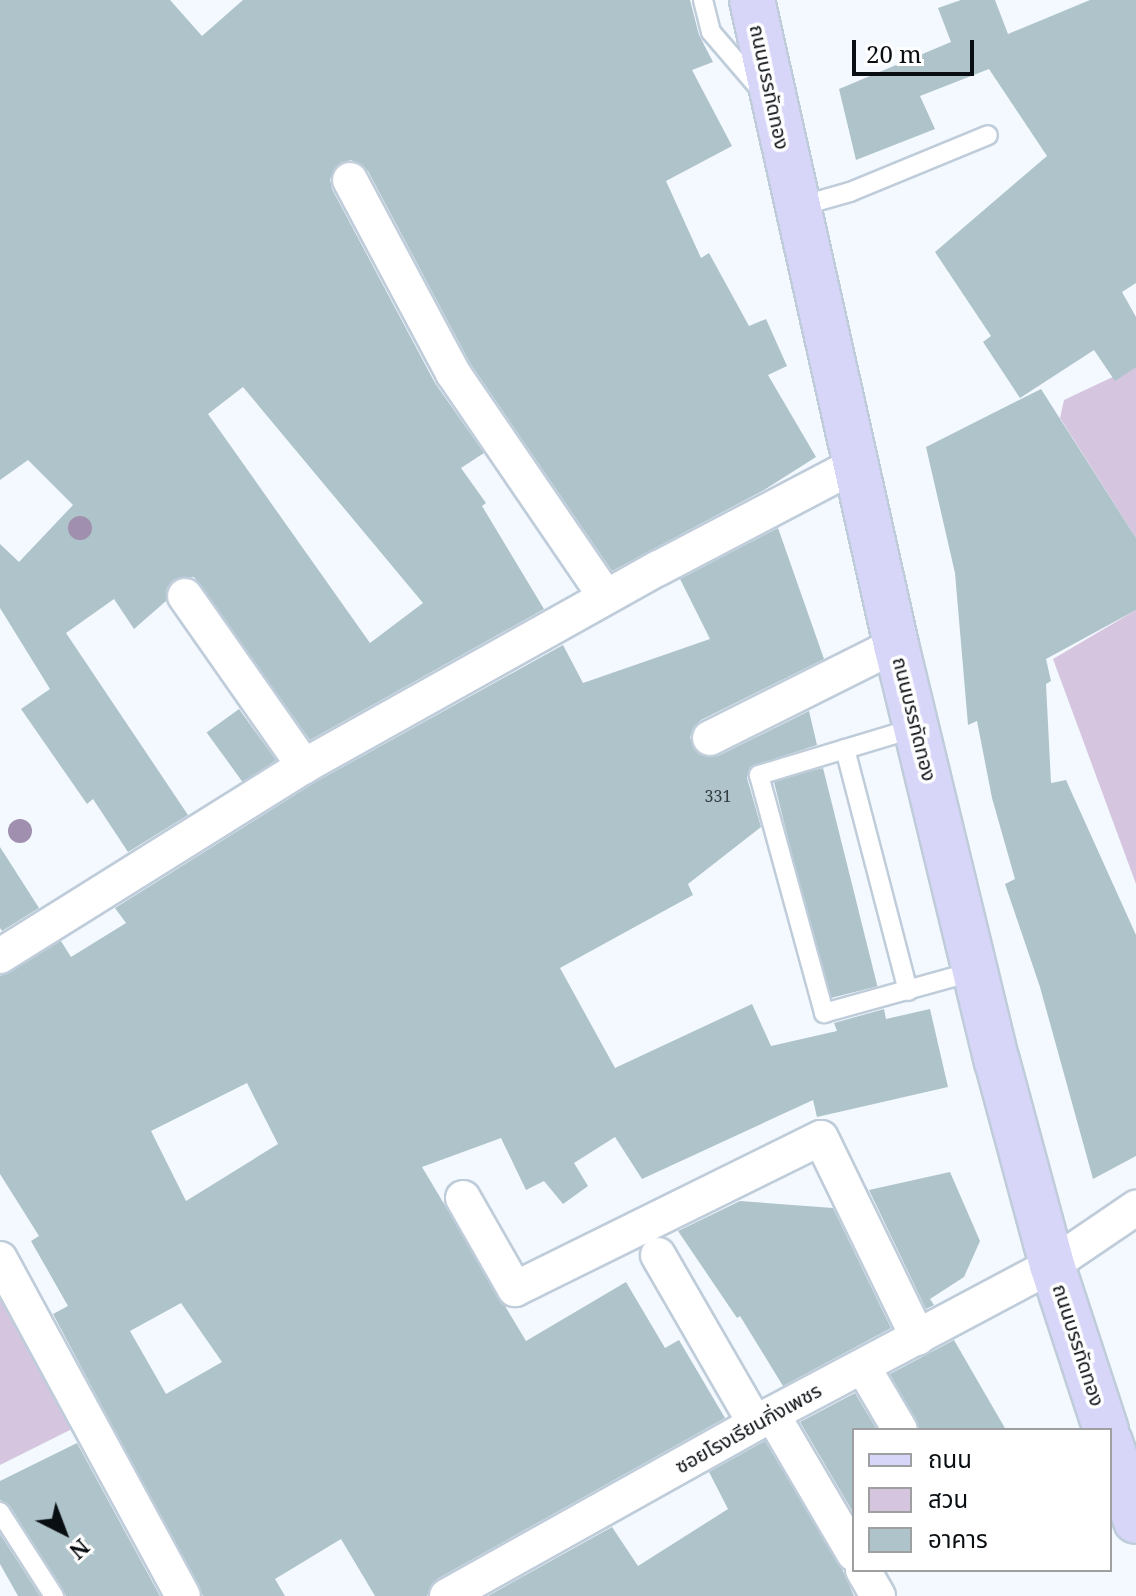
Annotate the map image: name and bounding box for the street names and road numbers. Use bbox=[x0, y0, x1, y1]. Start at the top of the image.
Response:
street label: ถนนบรรทัดทอง bbox=[745, 22, 795, 152]
street label: ถนนบรรทัดทอง bbox=[888, 654, 942, 784]
street label: ถนนบรรทัดทอง bbox=[1048, 1281, 1110, 1409]
street label: ซอยโรงเรียนกิ่งเพชร bbox=[671, 1378, 825, 1478]

